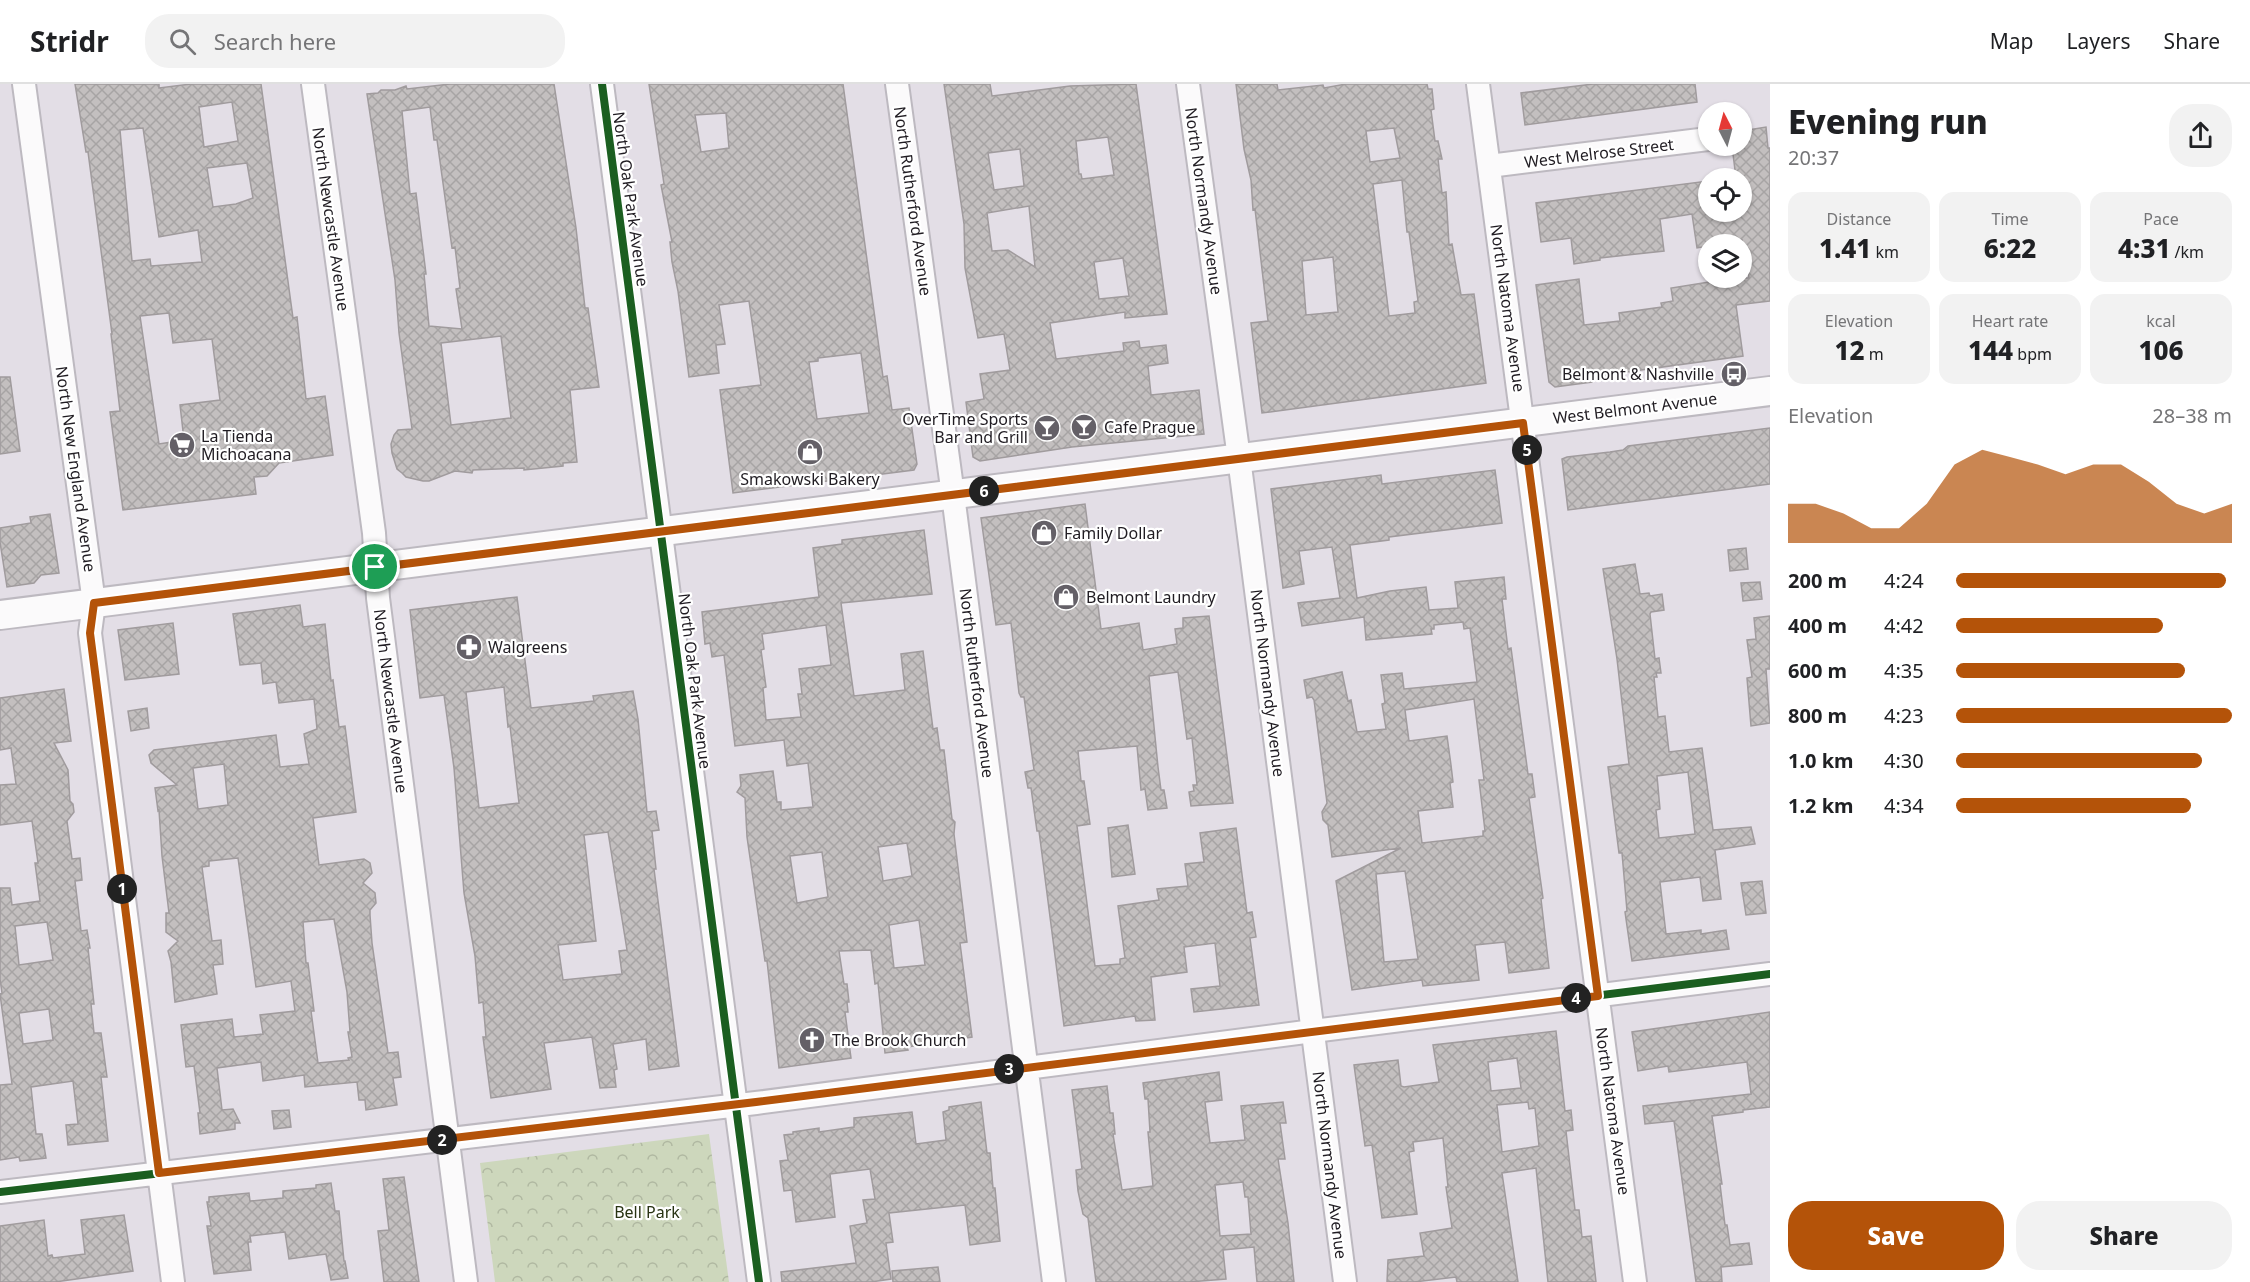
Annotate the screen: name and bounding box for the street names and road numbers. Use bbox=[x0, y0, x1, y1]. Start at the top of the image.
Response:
street label: North Rutherford Avenue bbox=[889, 105, 937, 297]
street label: North Normandy Avenue bbox=[1180, 106, 1228, 296]
street label: North Oak Park Avenue bbox=[608, 110, 654, 288]
street label: North Newcastle Avenue bbox=[307, 126, 355, 312]
street label: West Melrose Street bbox=[1523, 133, 1675, 173]
street label: North Natoma Avenue bbox=[1485, 223, 1531, 393]
street label: North New England Avenue bbox=[51, 365, 101, 573]
street label: West Belmont Avenue bbox=[1552, 387, 1718, 429]
street label: North Rutherford Avenue bbox=[954, 587, 1000, 779]
street label: North Normandy Avenue bbox=[1246, 588, 1290, 778]
street label: North Oak Park Avenue bbox=[673, 592, 717, 770]
street label: North Newcastle Avenue bbox=[369, 608, 413, 794]
street label: North Natoma Avenue bbox=[1590, 1026, 1636, 1196]
street label: North Normandy Avenue bbox=[1308, 1070, 1352, 1260]

